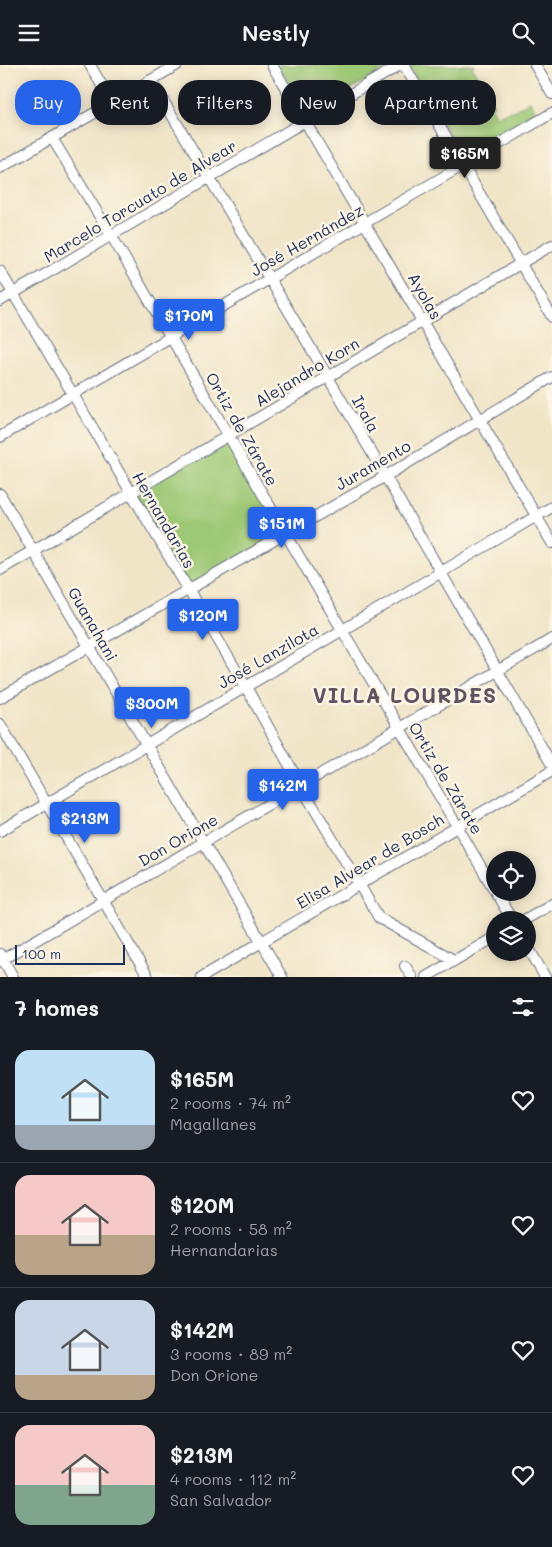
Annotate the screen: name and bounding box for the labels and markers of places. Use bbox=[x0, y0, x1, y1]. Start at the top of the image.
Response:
pin: $165M bbox=[430, 137, 500, 179]
pin: $170M bbox=[154, 299, 224, 341]
pin: $151M bbox=[247, 507, 317, 549]
pin: $120M bbox=[168, 599, 238, 641]
pin: $300M bbox=[117, 687, 187, 729]
pin: $142M bbox=[248, 769, 318, 811]
pin: $213M bbox=[50, 801, 120, 844]

